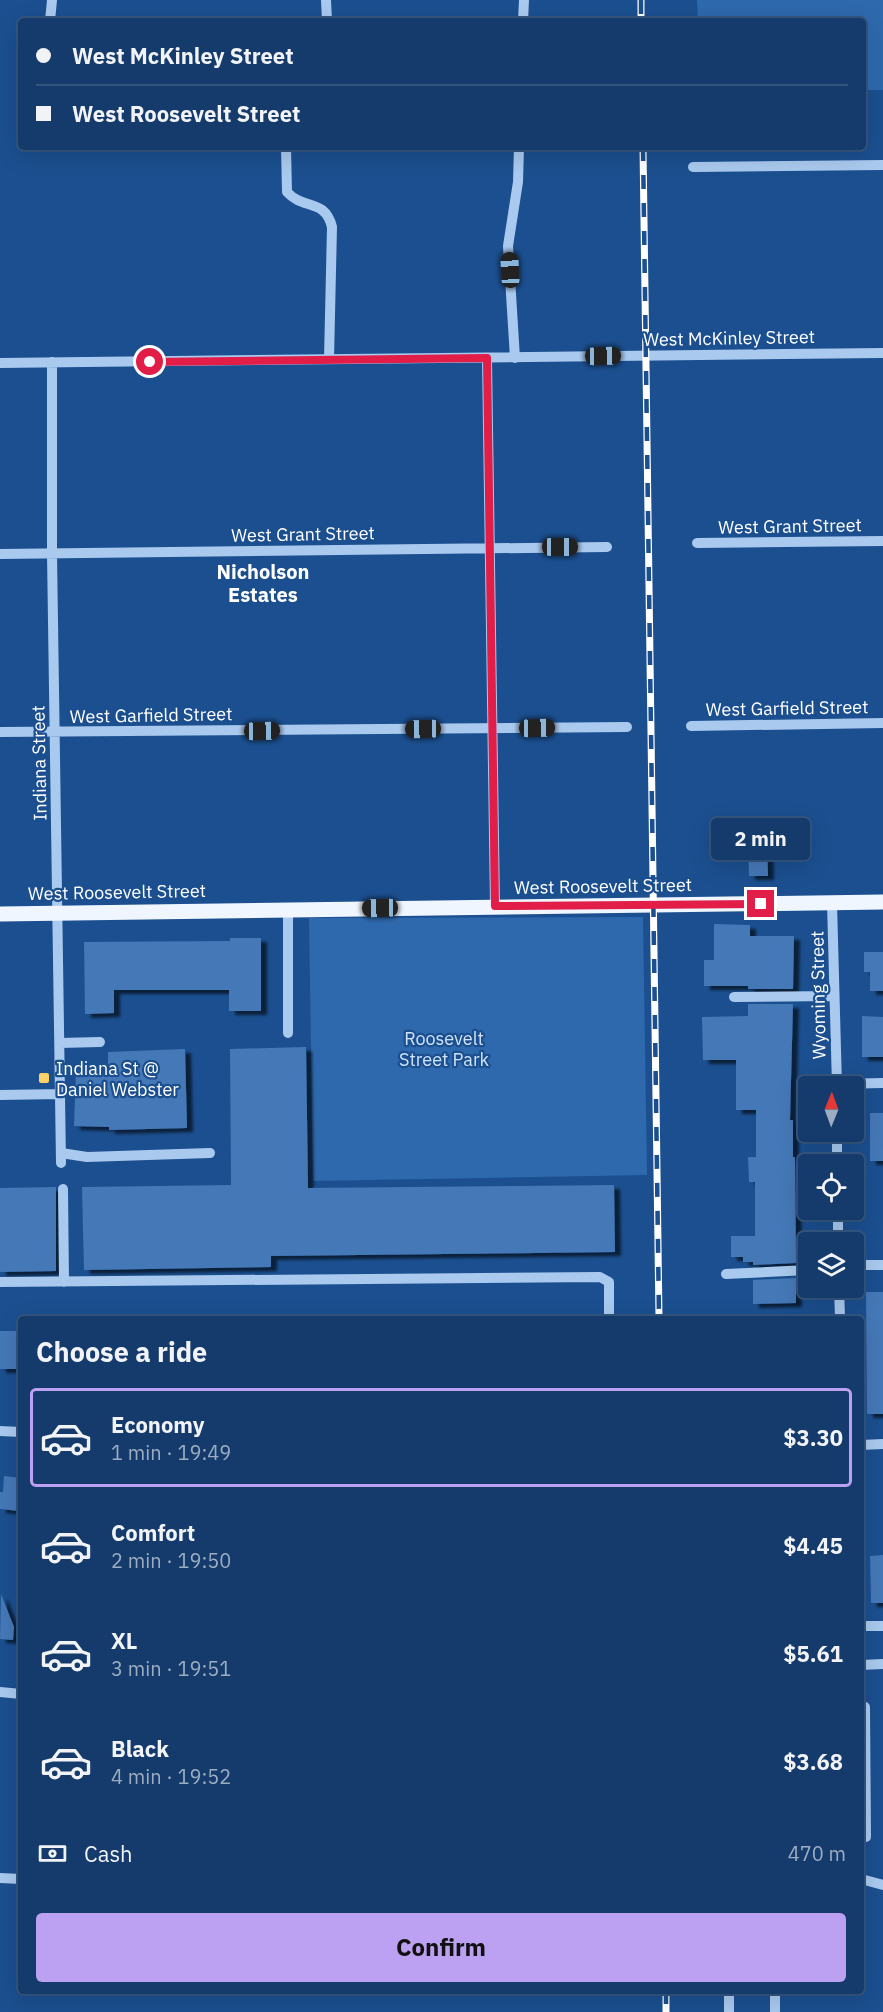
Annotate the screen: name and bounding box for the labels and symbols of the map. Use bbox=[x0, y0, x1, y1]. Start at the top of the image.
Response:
car bbox=[500, 252, 520, 288]
street label: West McKinley Street bbox=[643, 325, 815, 351]
car bbox=[585, 347, 621, 365]
route start bbox=[136, 348, 163, 375]
street label: West Grant Street bbox=[718, 513, 862, 539]
street label: West Grant Street bbox=[231, 521, 375, 547]
car bbox=[542, 538, 578, 556]
district label: Nicholson Estates bbox=[216, 558, 310, 608]
street label: West Garfield Street bbox=[705, 695, 869, 721]
street label: West Garfield Street bbox=[69, 702, 233, 728]
street label: Indiana Street bbox=[26, 705, 52, 821]
car bbox=[519, 719, 555, 737]
car bbox=[405, 720, 441, 738]
car bbox=[244, 722, 280, 740]
callout: 2 min bbox=[712, 817, 810, 859]
street label: West Roosevelt Street bbox=[514, 873, 692, 899]
street label: West Roosevelt Street bbox=[28, 879, 206, 905]
route end bbox=[747, 890, 774, 917]
car bbox=[362, 899, 398, 917]
street label: Wyoming Street bbox=[805, 931, 831, 1059]
park label: Roosevelt Street Park bbox=[399, 1027, 490, 1071]
place label: Indiana St @ Daniel Webster bbox=[56, 1057, 179, 1101]
marker: Indiana St @ Daniel Webster bbox=[37, 1071, 51, 1085]
north arrow bbox=[798, 1076, 864, 1142]

